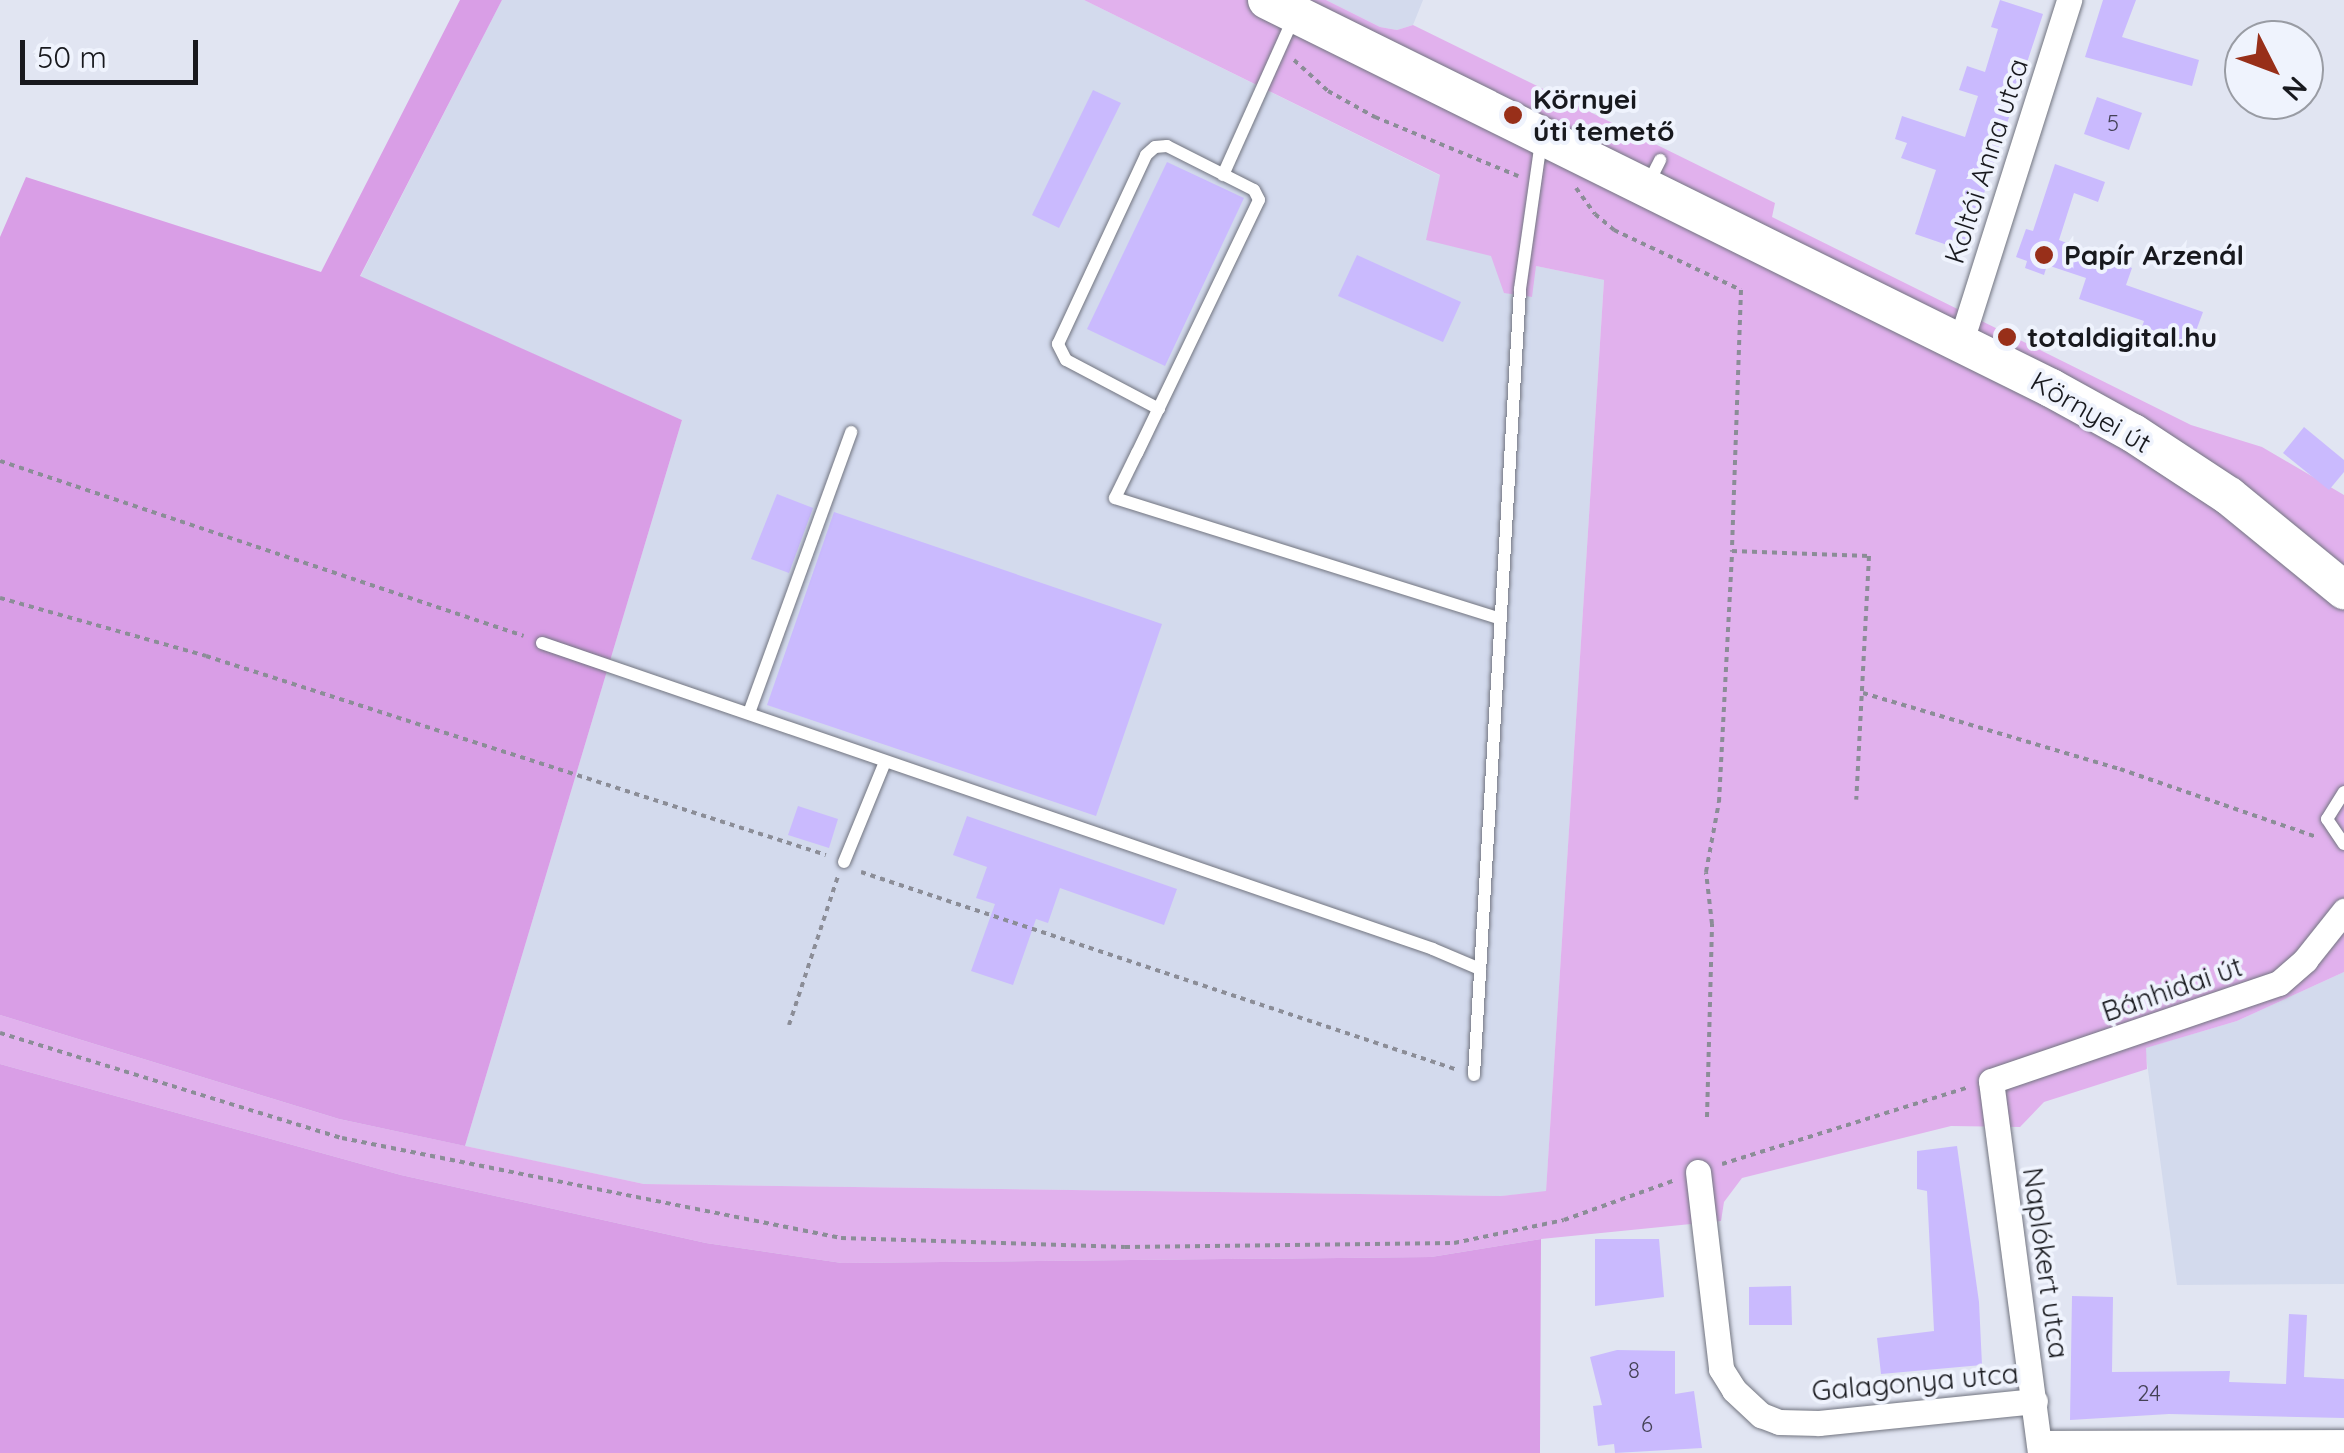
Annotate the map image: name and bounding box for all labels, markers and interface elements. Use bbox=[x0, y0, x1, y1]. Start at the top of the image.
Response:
scale bar bbox=[25, 20, 202, 82]
north arrow bbox=[2224, 20, 2324, 120]
text: 50 m bbox=[37, 38, 107, 76]
street label: Koltói Anna utca bbox=[1937, 54, 2035, 268]
text: N bbox=[2275, 70, 2315, 108]
place label: Környei úti temető bbox=[1533, 82, 1674, 148]
marker: Környei úti temető bbox=[1502, 104, 1524, 126]
house number: 5 bbox=[2107, 111, 2119, 137]
place label: Papír Arzenál bbox=[2064, 238, 2244, 272]
marker: Papír Arzenál bbox=[2033, 244, 2055, 266]
place label: totaldigital.hu bbox=[2027, 320, 2217, 354]
marker: totaldigital.hu bbox=[1996, 326, 2018, 348]
street label: Környei út bbox=[2025, 364, 2157, 460]
street label: Bánhidai út bbox=[2097, 949, 2247, 1029]
street label: Naplókert utca bbox=[2016, 1165, 2076, 1361]
street label: Galagonya utca bbox=[1810, 1356, 2020, 1408]
house number: 8 bbox=[1628, 1358, 1640, 1384]
house number: 24 bbox=[2137, 1381, 2161, 1407]
house number: 6 bbox=[1641, 1412, 1653, 1438]

